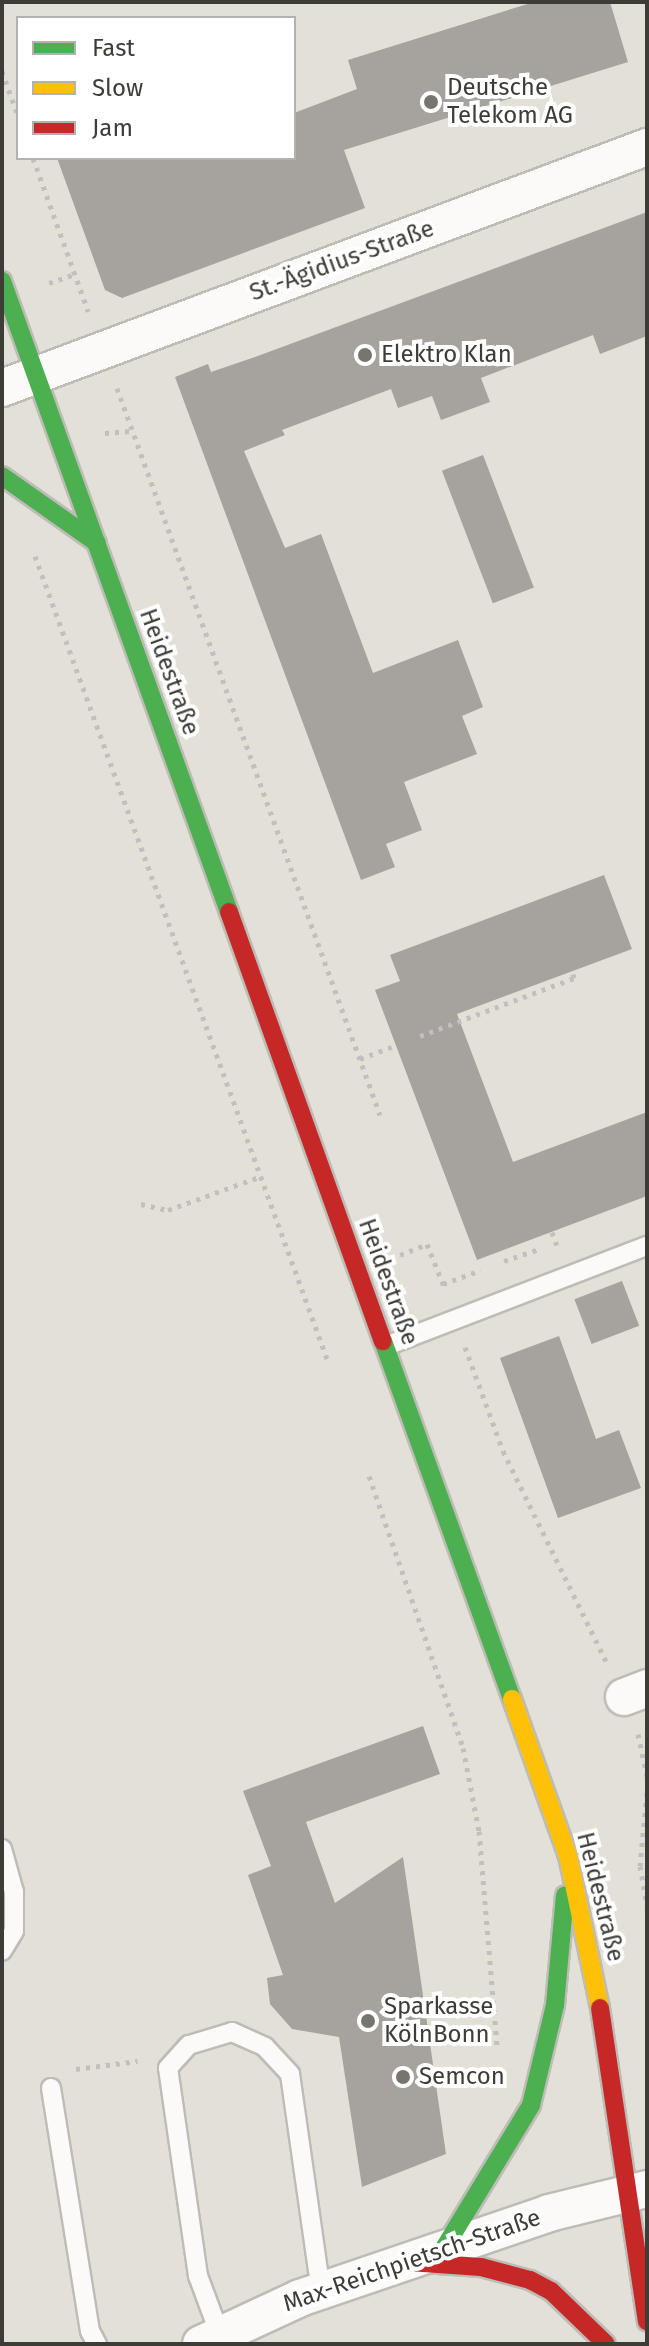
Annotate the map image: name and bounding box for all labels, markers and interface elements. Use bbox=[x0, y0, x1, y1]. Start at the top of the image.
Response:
legend bbox=[16, 16, 296, 160]
text: Fast bbox=[92, 34, 135, 62]
text: Slow bbox=[92, 74, 143, 102]
place label: Deutsche Telekom AG bbox=[447, 74, 573, 130]
marker: Deutsche Telekom AG bbox=[422, 93, 440, 111]
text: Jam bbox=[92, 114, 133, 142]
street label: St.-Ägidius-Straße bbox=[246, 214, 438, 308]
place label: Elektro Klan bbox=[381, 341, 512, 369]
marker: Elektro Klan bbox=[356, 346, 374, 364]
street label: Heidestraße bbox=[133, 605, 205, 739]
street label: Heidestraße bbox=[352, 1215, 424, 1349]
street label: Heidestraße bbox=[570, 1829, 630, 1965]
place label: Sparkasse KölnBonn bbox=[384, 1993, 493, 2049]
marker: Sparkasse KölnBonn bbox=[359, 2012, 377, 2030]
place label: Semcon bbox=[419, 2063, 505, 2091]
marker: Semcon bbox=[394, 2068, 412, 2086]
street label: Max-Reichpietsch-Straße bbox=[279, 2203, 545, 2319]

